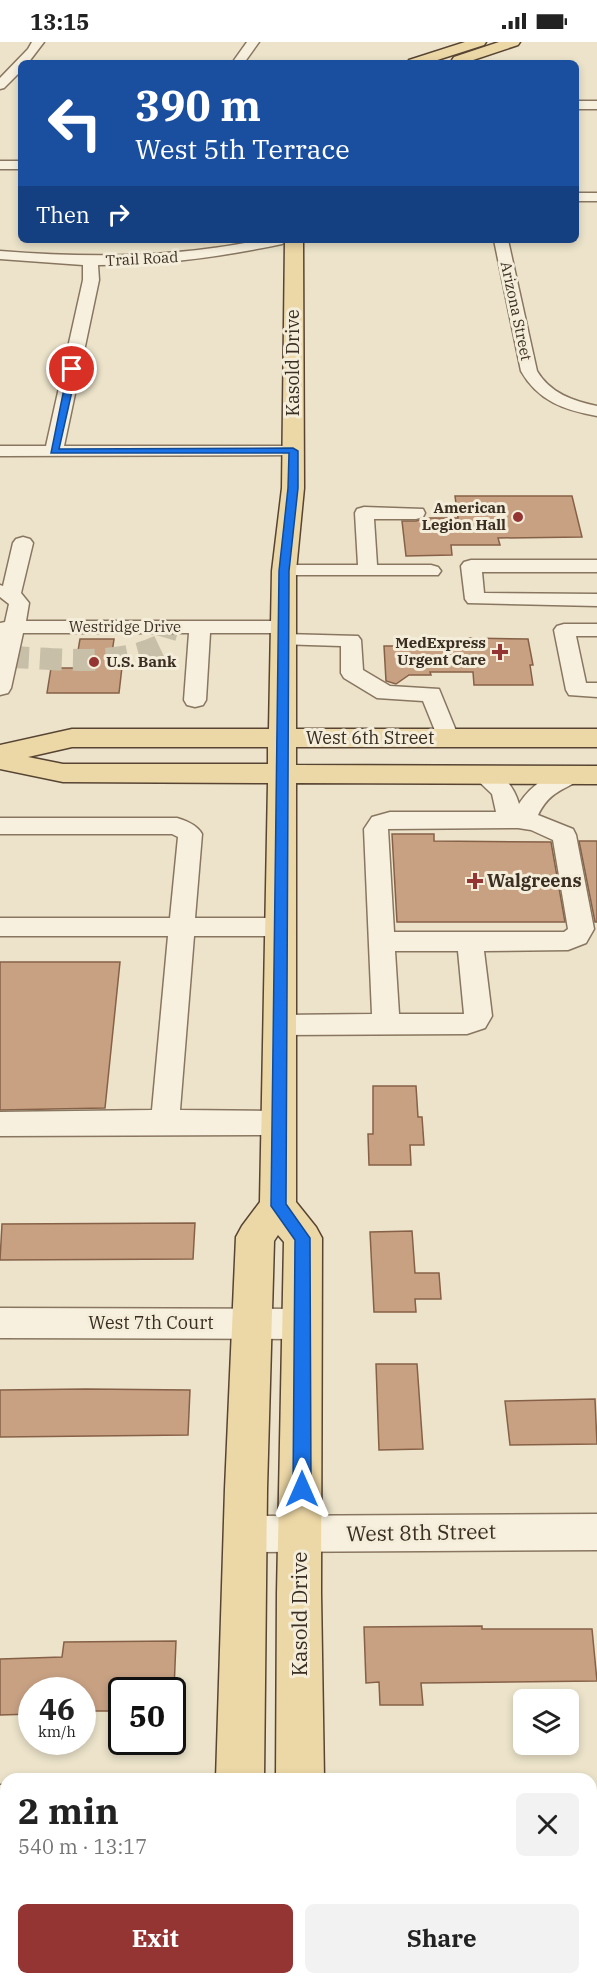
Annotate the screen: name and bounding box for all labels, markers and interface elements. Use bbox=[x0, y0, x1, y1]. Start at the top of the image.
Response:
text: 13:15 bbox=[30, 7, 89, 36]
text: 390 m bbox=[135, 78, 261, 133]
icon: left bbox=[36, 84, 114, 162]
text: West 5th Terrace bbox=[135, 131, 350, 166]
icon: right bbox=[102, 198, 135, 231]
text: Then bbox=[36, 200, 90, 229]
street label: Trail Road bbox=[105, 247, 179, 270]
street label: Arizona Street bbox=[497, 260, 536, 362]
street label: Kasold Drive bbox=[281, 309, 304, 417]
pin bbox=[46, 343, 97, 394]
icon: arrive bbox=[55, 352, 88, 385]
place label: American Legion Hall bbox=[422, 498, 506, 534]
marker: American Legion Hall bbox=[511, 510, 525, 524]
street label: Westridge Drive bbox=[69, 617, 181, 636]
place label: MedExpress Urgent Care bbox=[395, 633, 486, 669]
marker: MedExpress Urgent Care bbox=[491, 643, 509, 661]
place label: U.S. Bank bbox=[106, 652, 177, 671]
marker: U.S. Bank bbox=[87, 655, 101, 669]
street label: West 6th Street bbox=[306, 726, 434, 749]
place label: Walgreens bbox=[487, 869, 582, 892]
marker: Walgreens bbox=[468, 874, 482, 888]
street label: West 7th Court bbox=[88, 1311, 214, 1334]
position arrow bbox=[270, 1457, 334, 1521]
street label: West 8th Street bbox=[346, 1517, 496, 1547]
street label: Kasold Drive bbox=[285, 1551, 313, 1677]
speed limit sign: 50 bbox=[108, 1677, 186, 1755]
text: 46 bbox=[39, 1689, 75, 1728]
map controls bbox=[513, 1689, 579, 1755]
button: layers bbox=[513, 1689, 579, 1755]
text: km/h bbox=[38, 1722, 76, 1741]
text: 2 min bbox=[18, 1787, 119, 1834]
button: close bbox=[516, 1793, 579, 1856]
text: 540 m · 13:17 bbox=[18, 1833, 147, 1860]
button: Exit bbox=[18, 1904, 293, 1973]
button: Share bbox=[305, 1904, 579, 1973]

